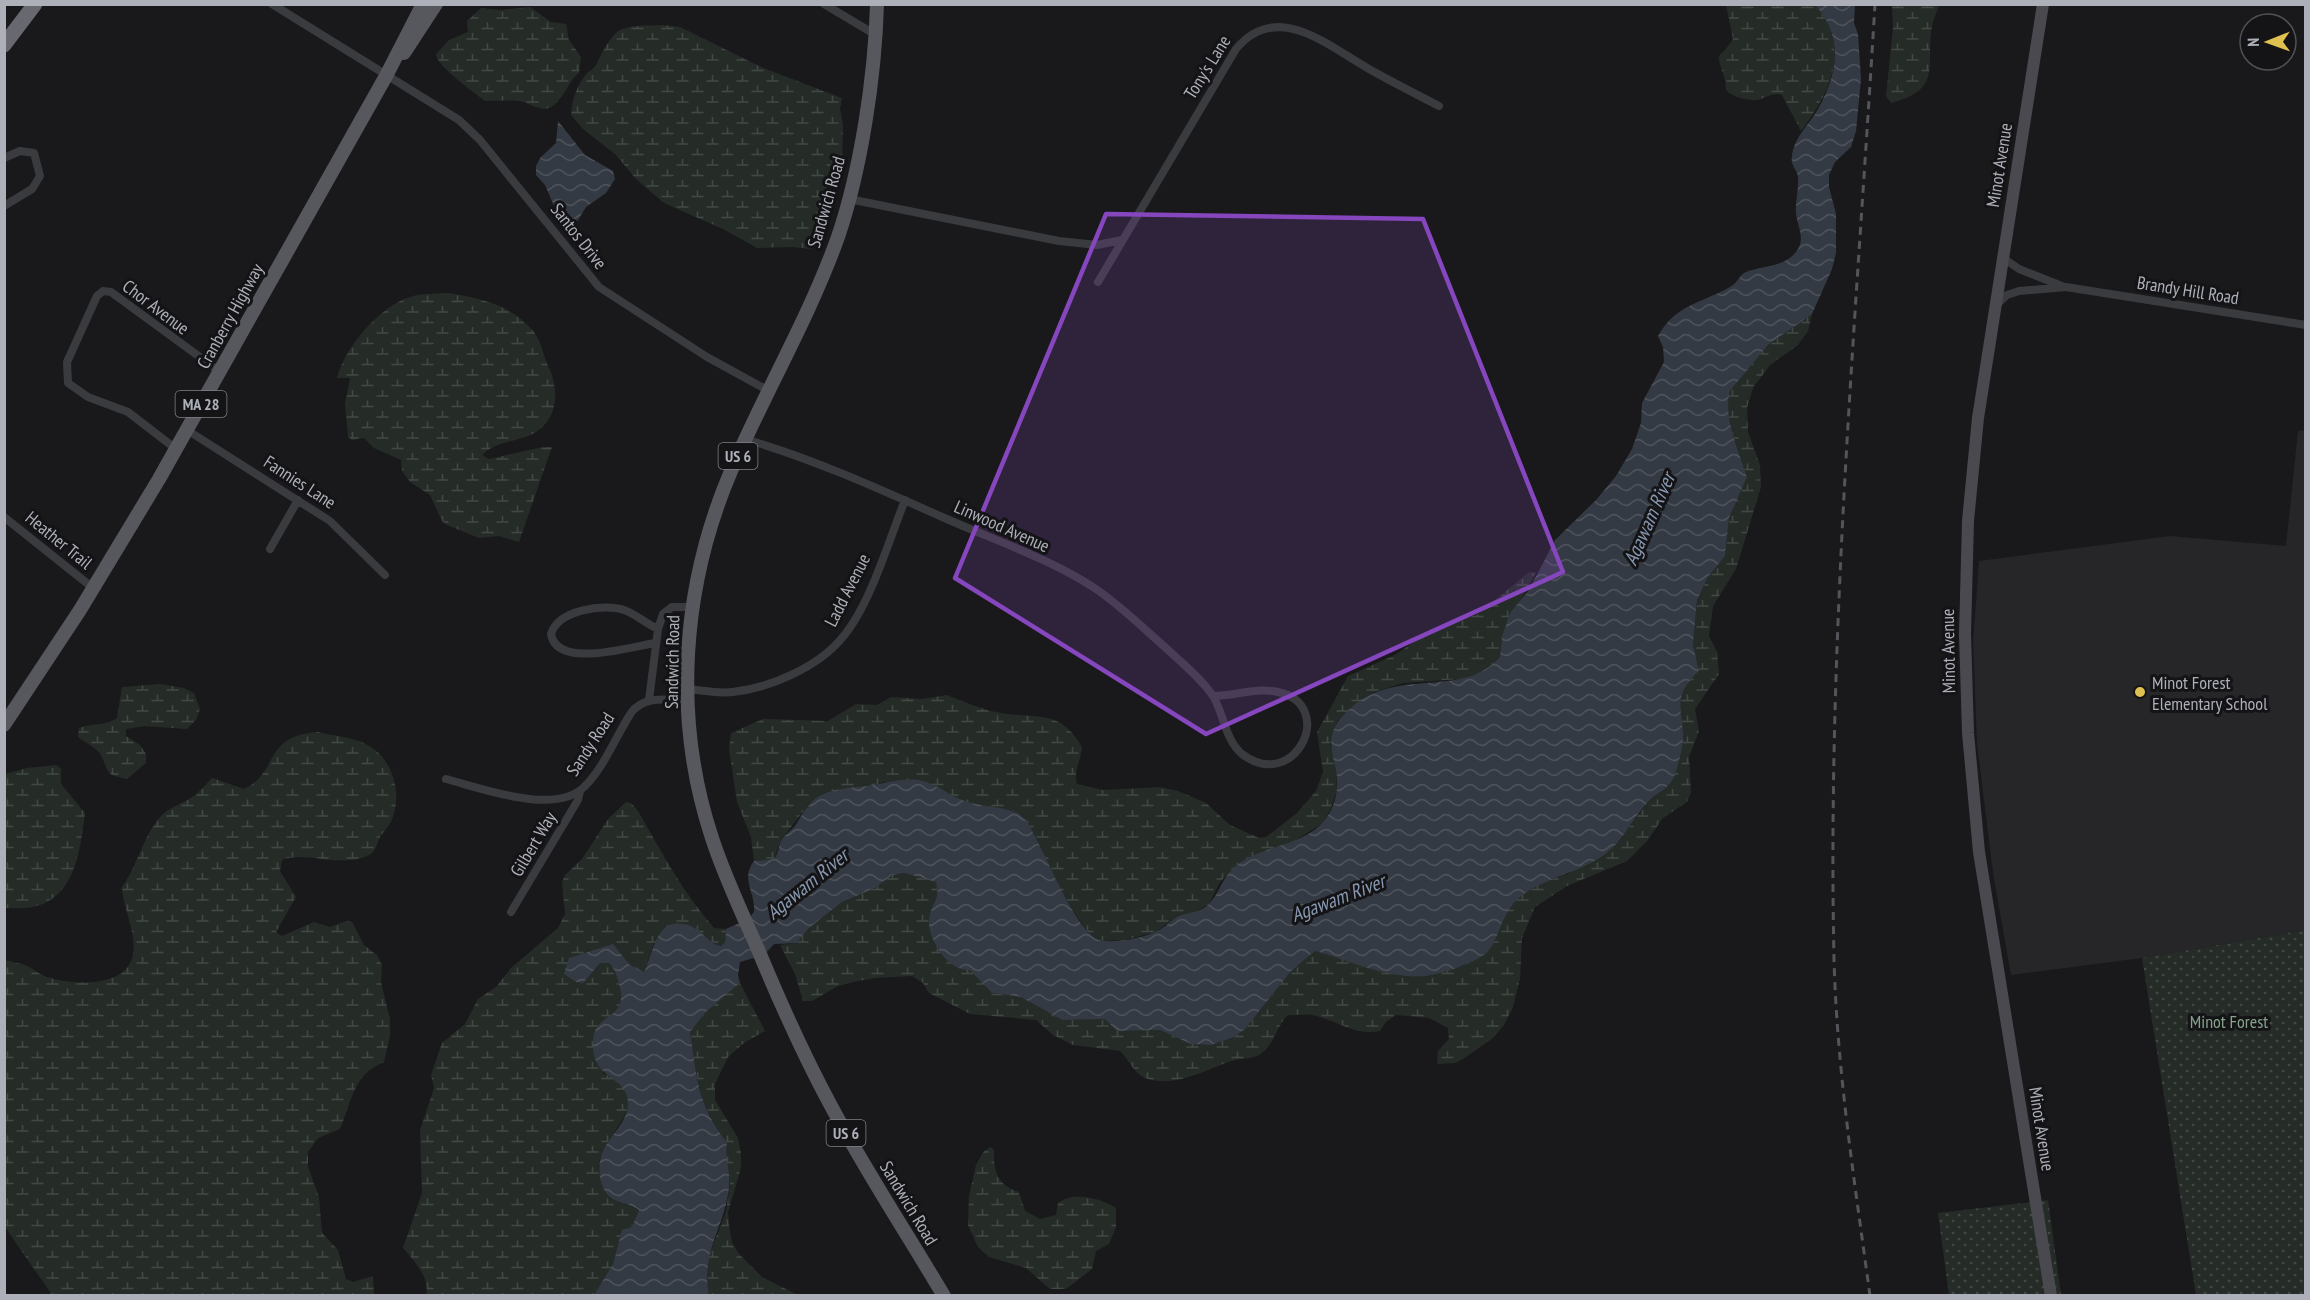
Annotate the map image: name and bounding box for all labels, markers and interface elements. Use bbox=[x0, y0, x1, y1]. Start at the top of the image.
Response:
north arrow bbox=[2238, 12, 2298, 72]
street label: Tony's Lane bbox=[1179, 31, 1235, 103]
text: N bbox=[2243, 38, 2263, 47]
street label: Minot Avenue bbox=[1981, 121, 2017, 209]
street label: Sandwich Road bbox=[802, 154, 850, 250]
street label: Santos Drive bbox=[546, 198, 612, 274]
street label: Cranberry Highway bbox=[192, 259, 269, 373]
street label: Brandy Hill Road bbox=[2135, 271, 2241, 309]
street label: Chor Avenue bbox=[118, 274, 194, 340]
road number: MA 28 bbox=[176, 391, 226, 417]
road number: US 6 bbox=[718, 443, 758, 469]
street label: Fannies Lane bbox=[260, 450, 340, 514]
water label: Agawam River bbox=[1617, 466, 1682, 569]
street label: Linwood Avenue bbox=[951, 495, 1053, 557]
street label: Heather Trail bbox=[21, 506, 98, 574]
street label: Ladd Avenue bbox=[819, 550, 875, 630]
street label: Minot Avenue bbox=[1936, 608, 1960, 694]
street label: Sandwich Road bbox=[660, 615, 684, 709]
place label: Minot Forest Elementary School bbox=[2152, 671, 2268, 715]
marker: Minot Forest Elementary School bbox=[2133, 685, 2147, 699]
street label: Sandy Road bbox=[561, 708, 619, 780]
street label: Gilbert Way bbox=[505, 807, 561, 881]
water label: Agawam River bbox=[761, 841, 855, 925]
water label: Agawam River bbox=[1287, 867, 1391, 928]
park label: Minot Forest bbox=[2190, 1010, 2268, 1033]
street label: Minot Avenue bbox=[2024, 1085, 2060, 1173]
road number: US 6 bbox=[826, 1120, 866, 1146]
street label: Sandwich Road bbox=[875, 1157, 943, 1249]

